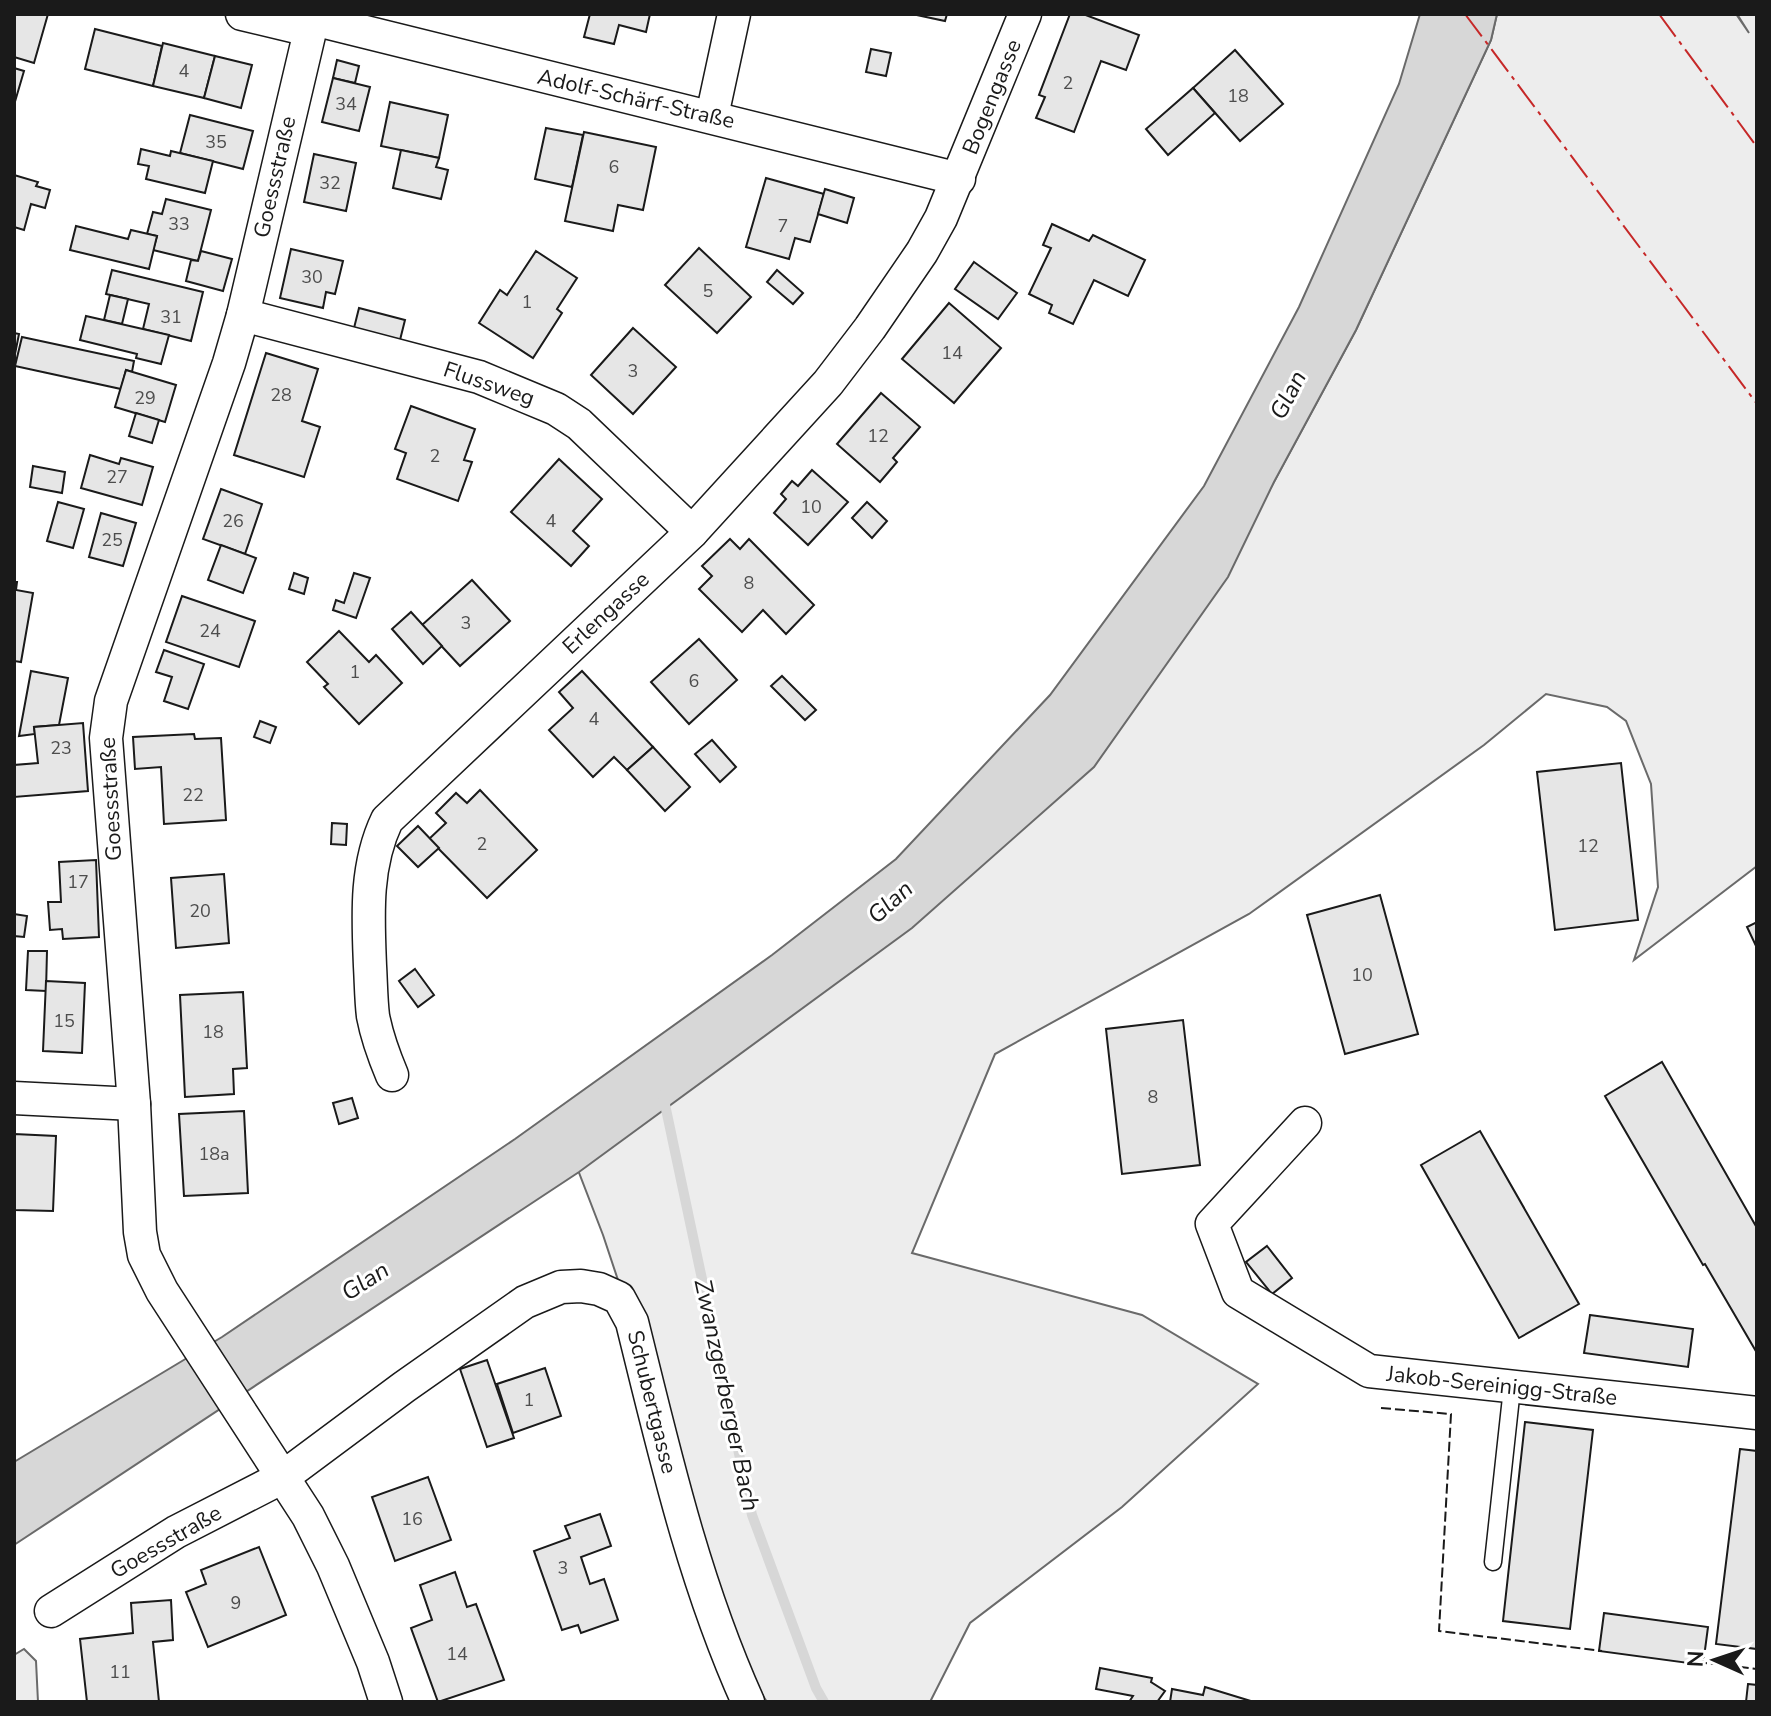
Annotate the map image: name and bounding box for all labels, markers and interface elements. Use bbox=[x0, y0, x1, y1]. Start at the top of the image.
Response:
street label: Bogengasse bbox=[955, 35, 1029, 159]
house number: 4 bbox=[179, 59, 190, 83]
street label: Adolf-Schärf-Straße bbox=[534, 62, 738, 136]
house number: 2 bbox=[1063, 71, 1073, 95]
house number: 18 bbox=[1227, 84, 1249, 108]
house number: 34 bbox=[335, 92, 357, 116]
street label: Goessstraße bbox=[246, 113, 304, 241]
house number: 35 bbox=[205, 130, 227, 154]
house number: 6 bbox=[609, 155, 619, 179]
house number: 32 bbox=[319, 171, 341, 195]
house number: 33 bbox=[168, 212, 190, 236]
house number: 7 bbox=[778, 214, 788, 238]
house number: 30 bbox=[301, 265, 323, 289]
house number: 5 bbox=[703, 279, 713, 303]
house number: 1 bbox=[522, 290, 532, 314]
house number: 31 bbox=[160, 305, 182, 329]
house number: 14 bbox=[941, 341, 963, 365]
street label: Flussweg bbox=[439, 354, 539, 414]
house number: 3 bbox=[628, 359, 638, 383]
water label: Glan bbox=[1262, 365, 1314, 425]
house number: 28 bbox=[270, 383, 292, 407]
house number: 29 bbox=[134, 386, 156, 410]
house number: 12 bbox=[867, 424, 889, 448]
house number: 2 bbox=[430, 444, 440, 468]
house number: 27 bbox=[106, 465, 128, 489]
house number: 10 bbox=[800, 495, 822, 519]
house number: 26 bbox=[222, 509, 244, 533]
house number: 4 bbox=[546, 509, 557, 533]
house number: 25 bbox=[101, 528, 123, 552]
street label: Erlengasse bbox=[556, 565, 656, 661]
house number: 8 bbox=[744, 571, 754, 595]
house number: 3 bbox=[461, 611, 471, 635]
house number: 24 bbox=[199, 619, 221, 643]
house number: 1 bbox=[350, 660, 360, 684]
house number: 6 bbox=[689, 669, 699, 693]
house number: 4 bbox=[589, 707, 600, 731]
house number: 23 bbox=[50, 736, 72, 760]
street label: Goessstraße bbox=[93, 736, 129, 862]
house number: 22 bbox=[182, 783, 204, 807]
house number: 2 bbox=[477, 832, 487, 856]
house number: 12 bbox=[1577, 834, 1599, 858]
house number: 17 bbox=[67, 870, 89, 894]
water label: Glan bbox=[860, 873, 920, 931]
house number: 20 bbox=[189, 899, 211, 923]
house number: 10 bbox=[1351, 963, 1373, 987]
house number: 15 bbox=[53, 1009, 75, 1033]
house number: 18 bbox=[202, 1020, 224, 1044]
house number: 8 bbox=[1148, 1085, 1158, 1109]
house number: 18a bbox=[198, 1142, 230, 1166]
water label: Glan bbox=[335, 1254, 395, 1308]
water label: Zwanzgerberger Bach bbox=[687, 1276, 767, 1514]
street label: Schubertgasse bbox=[620, 1327, 684, 1477]
street label: Jakob-Sereinigg-Straße bbox=[1384, 1359, 1619, 1413]
house number: 1 bbox=[524, 1388, 534, 1412]
street label: Goessstraße bbox=[105, 1498, 227, 1586]
house number: 16 bbox=[401, 1507, 423, 1531]
house number: 3 bbox=[558, 1556, 568, 1580]
house number: 9 bbox=[231, 1591, 241, 1615]
north arrow bbox=[1675, 1620, 1755, 1700]
house number: 14 bbox=[446, 1642, 468, 1666]
text: N bbox=[1681, 1650, 1711, 1668]
house number: 11 bbox=[109, 1660, 131, 1684]

